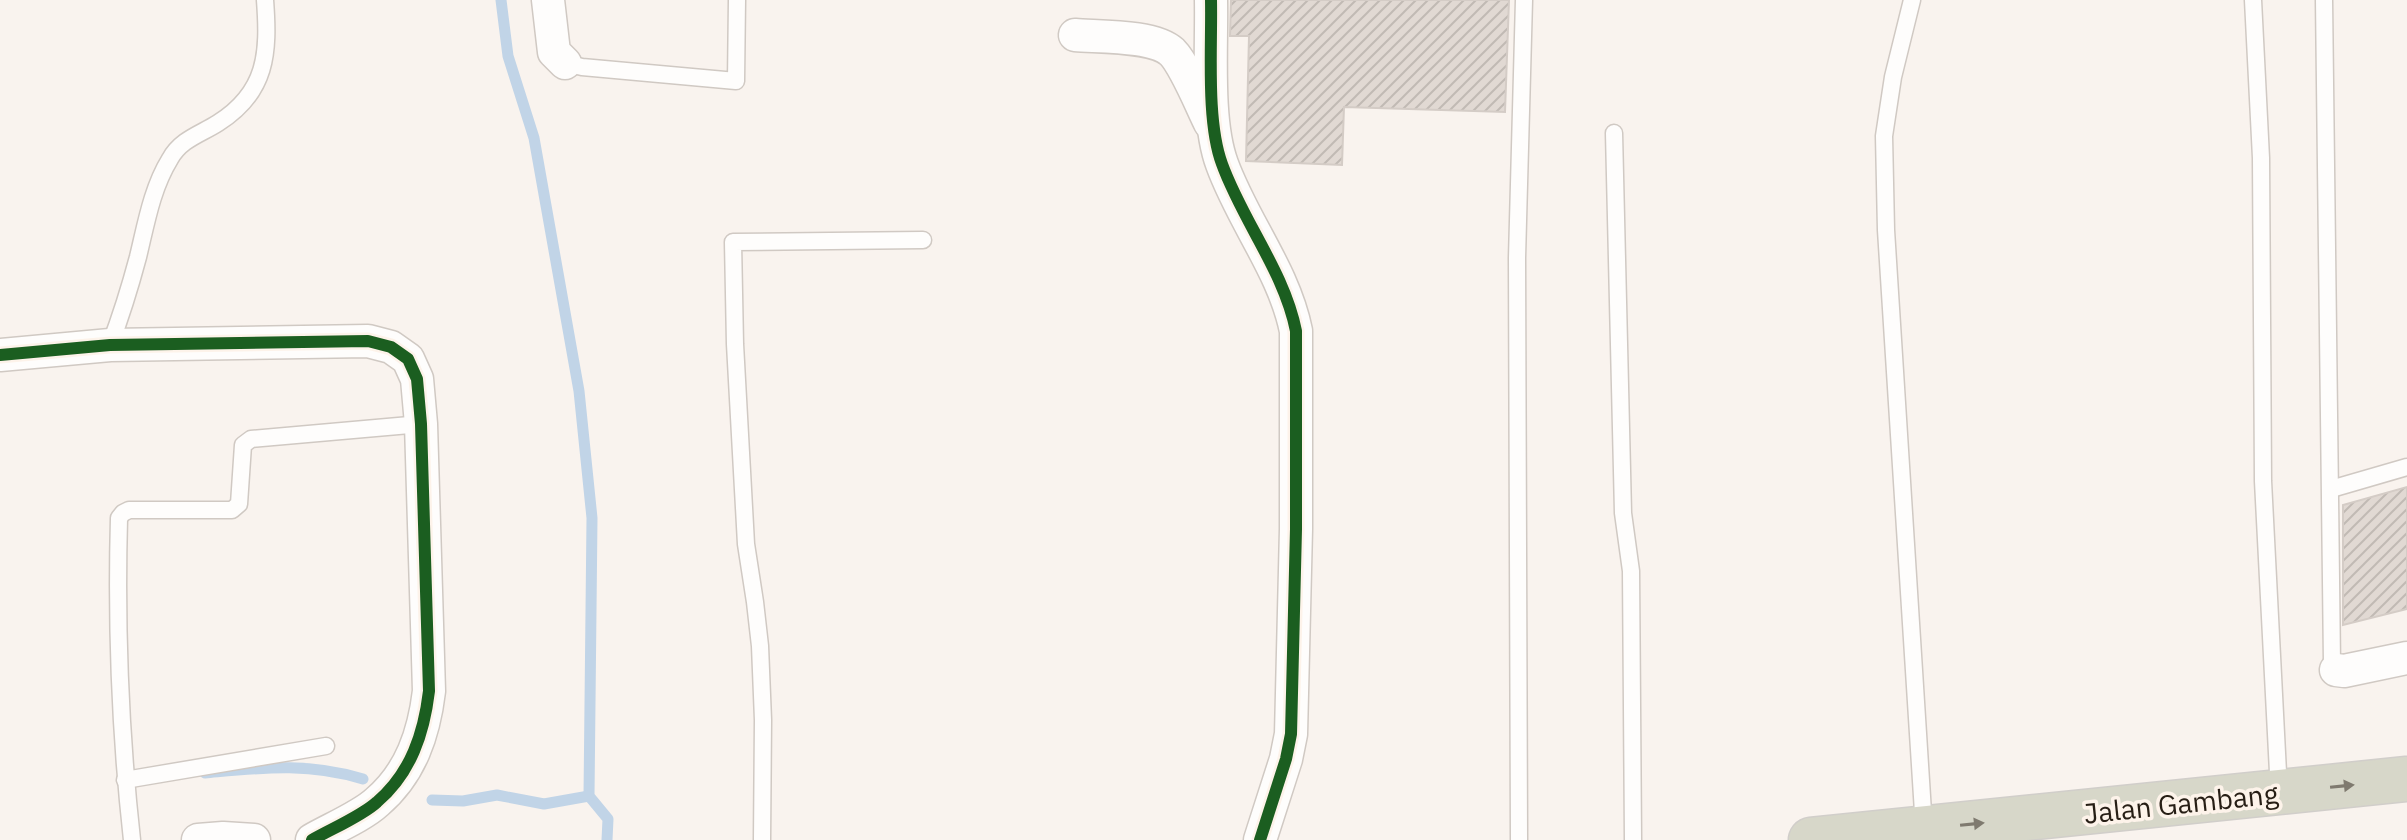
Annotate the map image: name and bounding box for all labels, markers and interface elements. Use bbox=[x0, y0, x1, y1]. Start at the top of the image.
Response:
street label: Jalan Gambang bbox=[2082, 774, 2280, 832]
one-way arrow bbox=[2330, 780, 2355, 793]
one-way arrow bbox=[1960, 818, 1985, 831]

